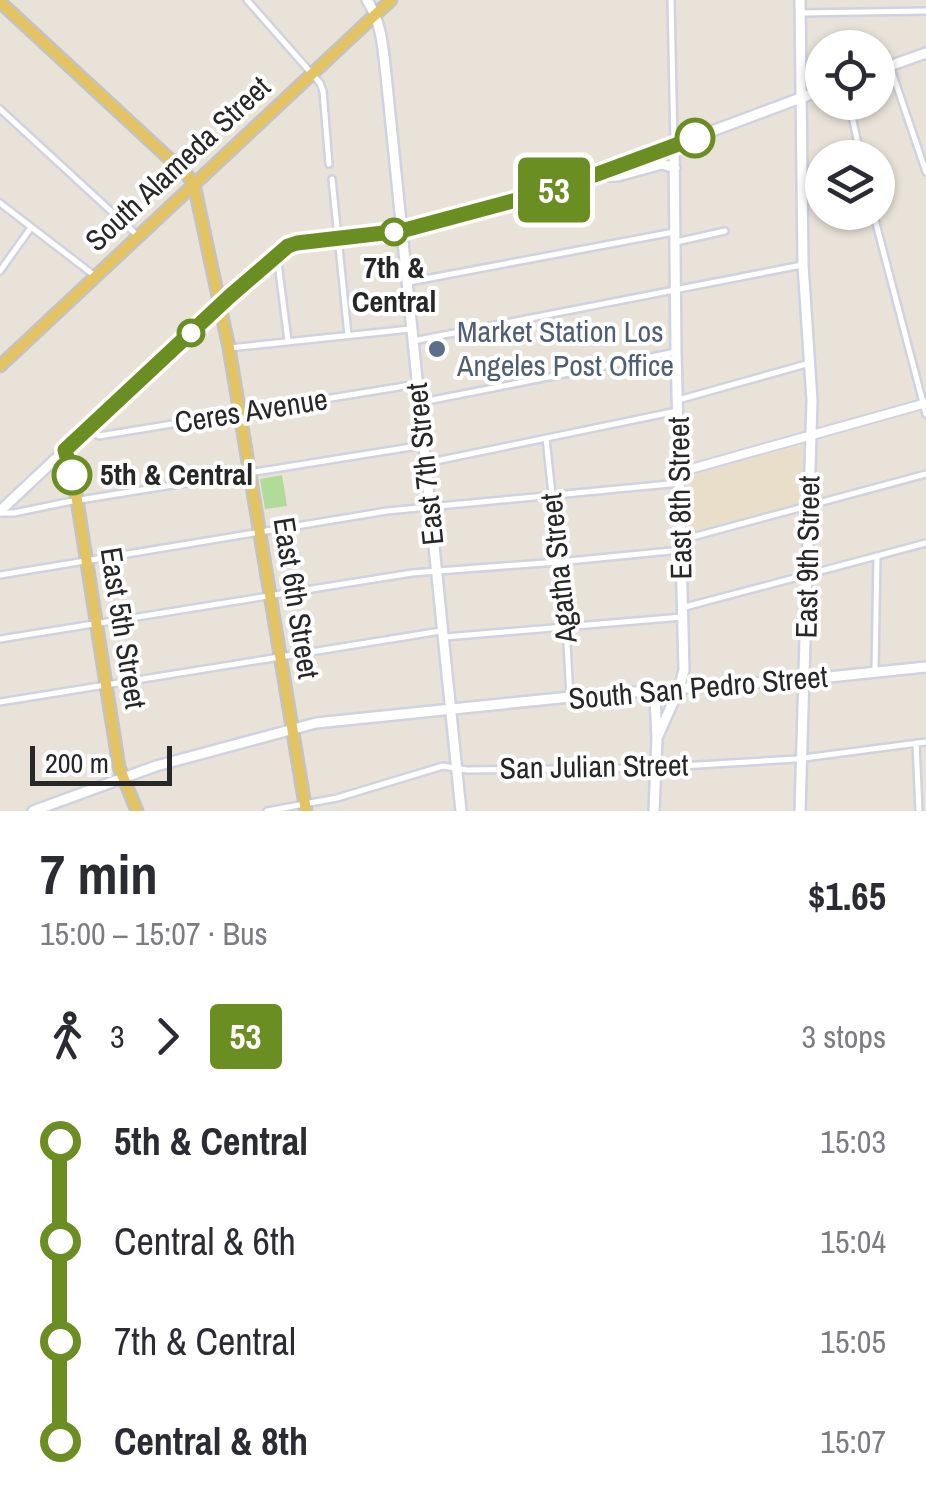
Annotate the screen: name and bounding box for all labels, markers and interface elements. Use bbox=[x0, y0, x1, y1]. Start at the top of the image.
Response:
map controls bbox=[805, 30, 895, 230]
button: locate bbox=[805, 30, 895, 120]
street label: South Alameda Street bbox=[76, 67, 279, 260]
unlabelled marker bbox=[676, 119, 714, 157]
button: layers bbox=[805, 140, 895, 230]
line badge: 53 bbox=[509, 158, 599, 222]
text: 53 bbox=[538, 167, 570, 214]
marker: 7th & Central bbox=[381, 219, 407, 245]
place label: 7th & Central bbox=[352, 247, 436, 321]
place label: Market Station Los Angeles Post Office bbox=[456, 311, 674, 385]
unlabelled marker bbox=[178, 320, 204, 346]
marker: Market Station Los Angeles Post Office bbox=[426, 338, 448, 360]
street label: Ceres Avenue bbox=[172, 378, 330, 442]
street label: East 7th Street bbox=[396, 381, 452, 547]
street label: East 8th Street bbox=[658, 416, 700, 580]
place label: 5th & Central bbox=[100, 454, 253, 494]
marker: 5th & Central bbox=[53, 456, 91, 494]
street label: East 9th Street bbox=[786, 475, 828, 639]
street label: Agatha Street bbox=[530, 491, 586, 646]
street label: East 6th Street bbox=[265, 514, 329, 682]
street label: East 5th Street bbox=[92, 544, 156, 712]
street label: South San Pedro Street bbox=[567, 656, 829, 718]
scale bar bbox=[30, 741, 172, 786]
text: 200 m bbox=[45, 744, 109, 782]
street label: San Julian Street bbox=[499, 744, 689, 788]
text: 7 min bbox=[40, 837, 158, 911]
text: $1.65 bbox=[808, 871, 886, 922]
text: 15:00 – 15:07 · Bus bbox=[40, 912, 268, 955]
icon: walk bbox=[40, 1009, 95, 1064]
icon: forward bbox=[140, 1009, 195, 1064]
text: 53 bbox=[230, 1013, 262, 1060]
text: 3 bbox=[110, 1015, 125, 1058]
text: 3 stops bbox=[801, 1015, 886, 1058]
text: 5th & Central bbox=[114, 1116, 308, 1167]
text: 15:03 bbox=[820, 1120, 886, 1163]
text: Central & 6th bbox=[114, 1216, 296, 1267]
text: 15:04 bbox=[820, 1220, 886, 1263]
text: 7th & Central bbox=[114, 1316, 296, 1367]
text: 15:05 bbox=[820, 1320, 886, 1363]
text: Central & 8th bbox=[114, 1416, 308, 1467]
text: 15:07 bbox=[820, 1420, 886, 1463]

